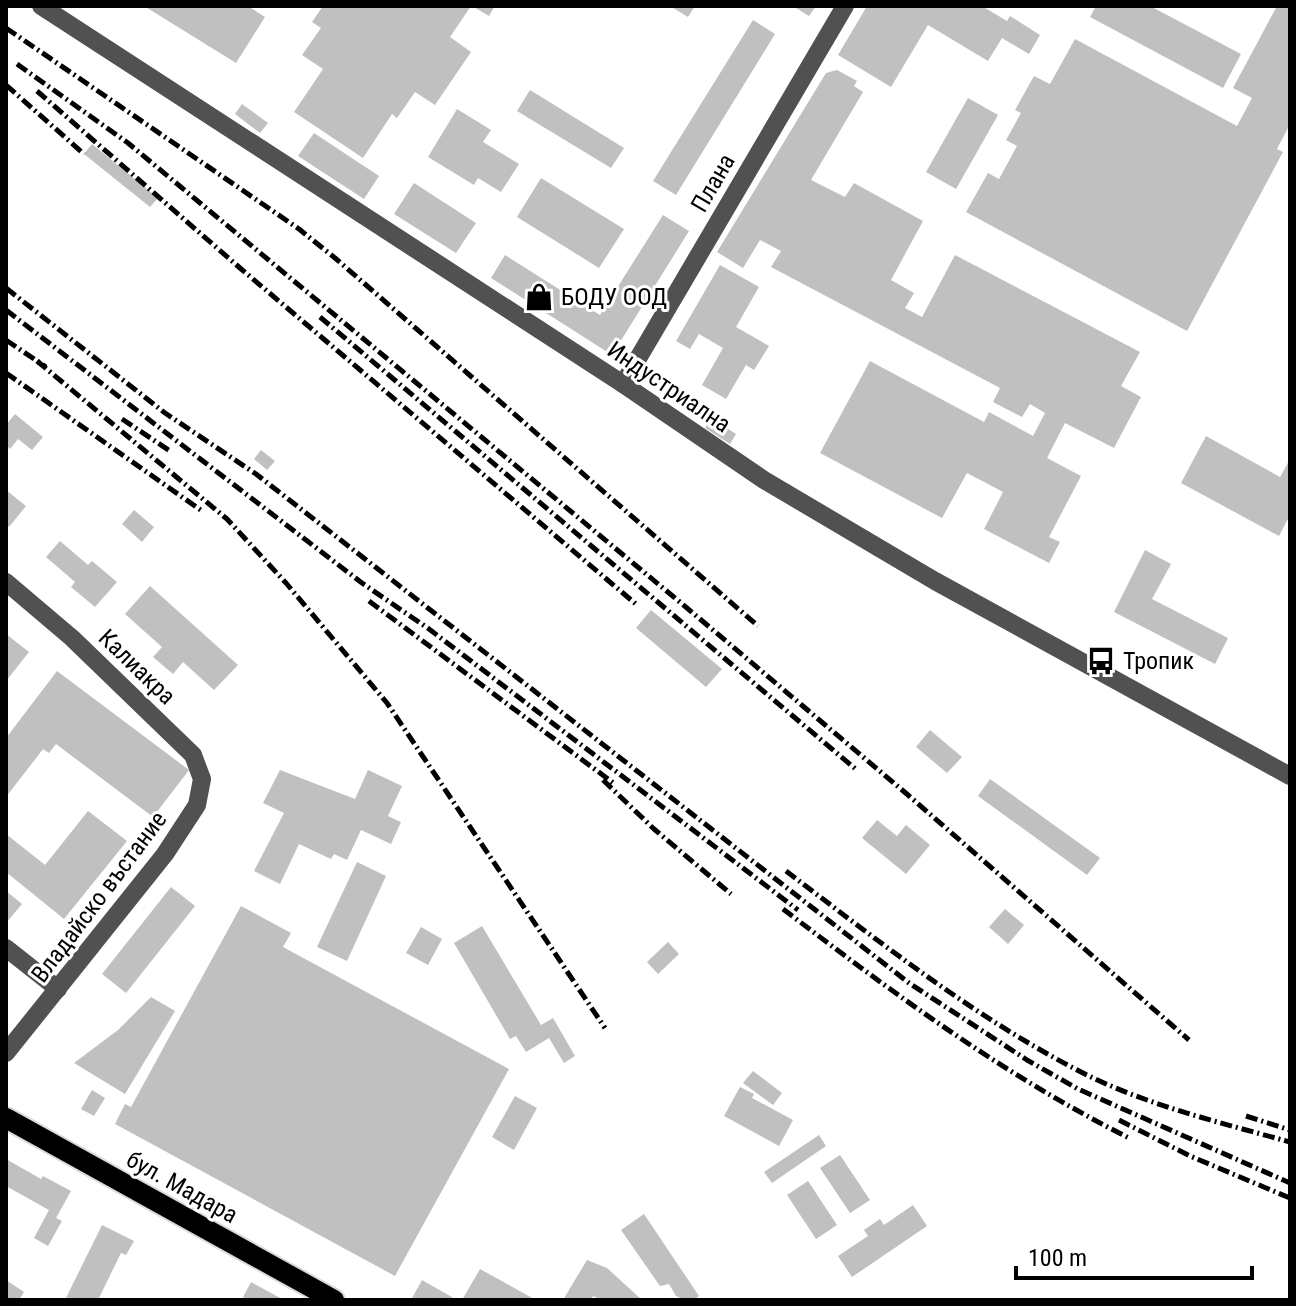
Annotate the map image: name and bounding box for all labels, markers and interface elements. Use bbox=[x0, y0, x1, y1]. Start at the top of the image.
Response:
street label: Плана bbox=[685, 149, 741, 217]
shop icon: БОДУ ООД bbox=[524, 282, 554, 312]
place label: БОДУ ООД bbox=[561, 283, 667, 311]
street label: Индустриална bbox=[602, 336, 736, 438]
street label: Калиакра bbox=[93, 624, 181, 710]
bus stop icon: Тропик bbox=[1086, 646, 1116, 676]
place label: Тропик bbox=[1123, 647, 1195, 675]
street label: Владайско въстание bbox=[26, 806, 172, 988]
street label: бул. Мадара bbox=[122, 1145, 242, 1229]
scale bar bbox=[1016, 1230, 1252, 1280]
text: 100 m bbox=[1028, 1244, 1087, 1272]

